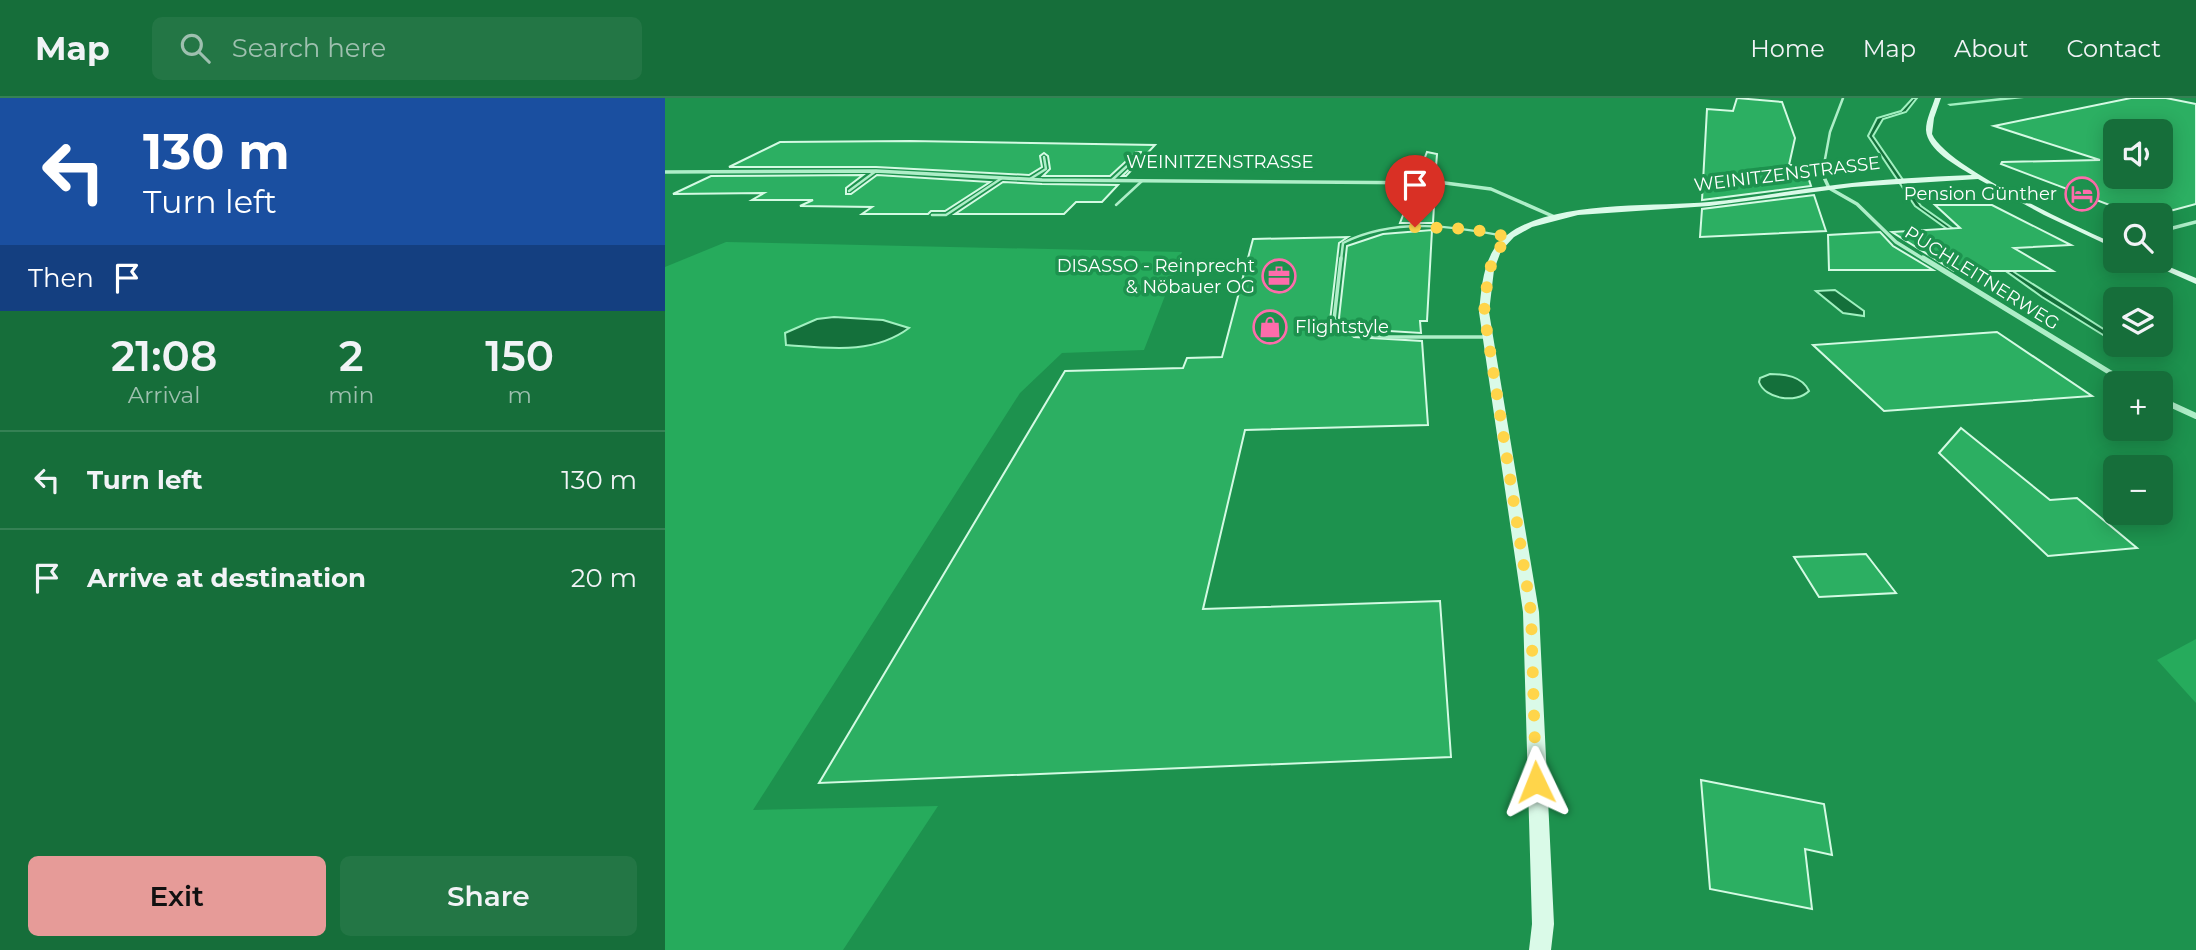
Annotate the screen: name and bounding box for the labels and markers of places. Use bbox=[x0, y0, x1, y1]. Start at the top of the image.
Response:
pin bbox=[1385, 155, 1445, 227]
hotel icon: Pension Günther bbox=[2063, 175, 2101, 213]
place label: Pension Günther bbox=[1904, 183, 2057, 205]
place label: DISASSO - Reinprecht & Nöbauer OG bbox=[1057, 255, 1255, 298]
office icon: DISASSO - Reinprecht & Nöbauer OG bbox=[1260, 257, 1298, 295]
shop icon: Flightstyle bbox=[1251, 308, 1289, 346]
place label: Flightstyle bbox=[1295, 316, 1389, 338]

